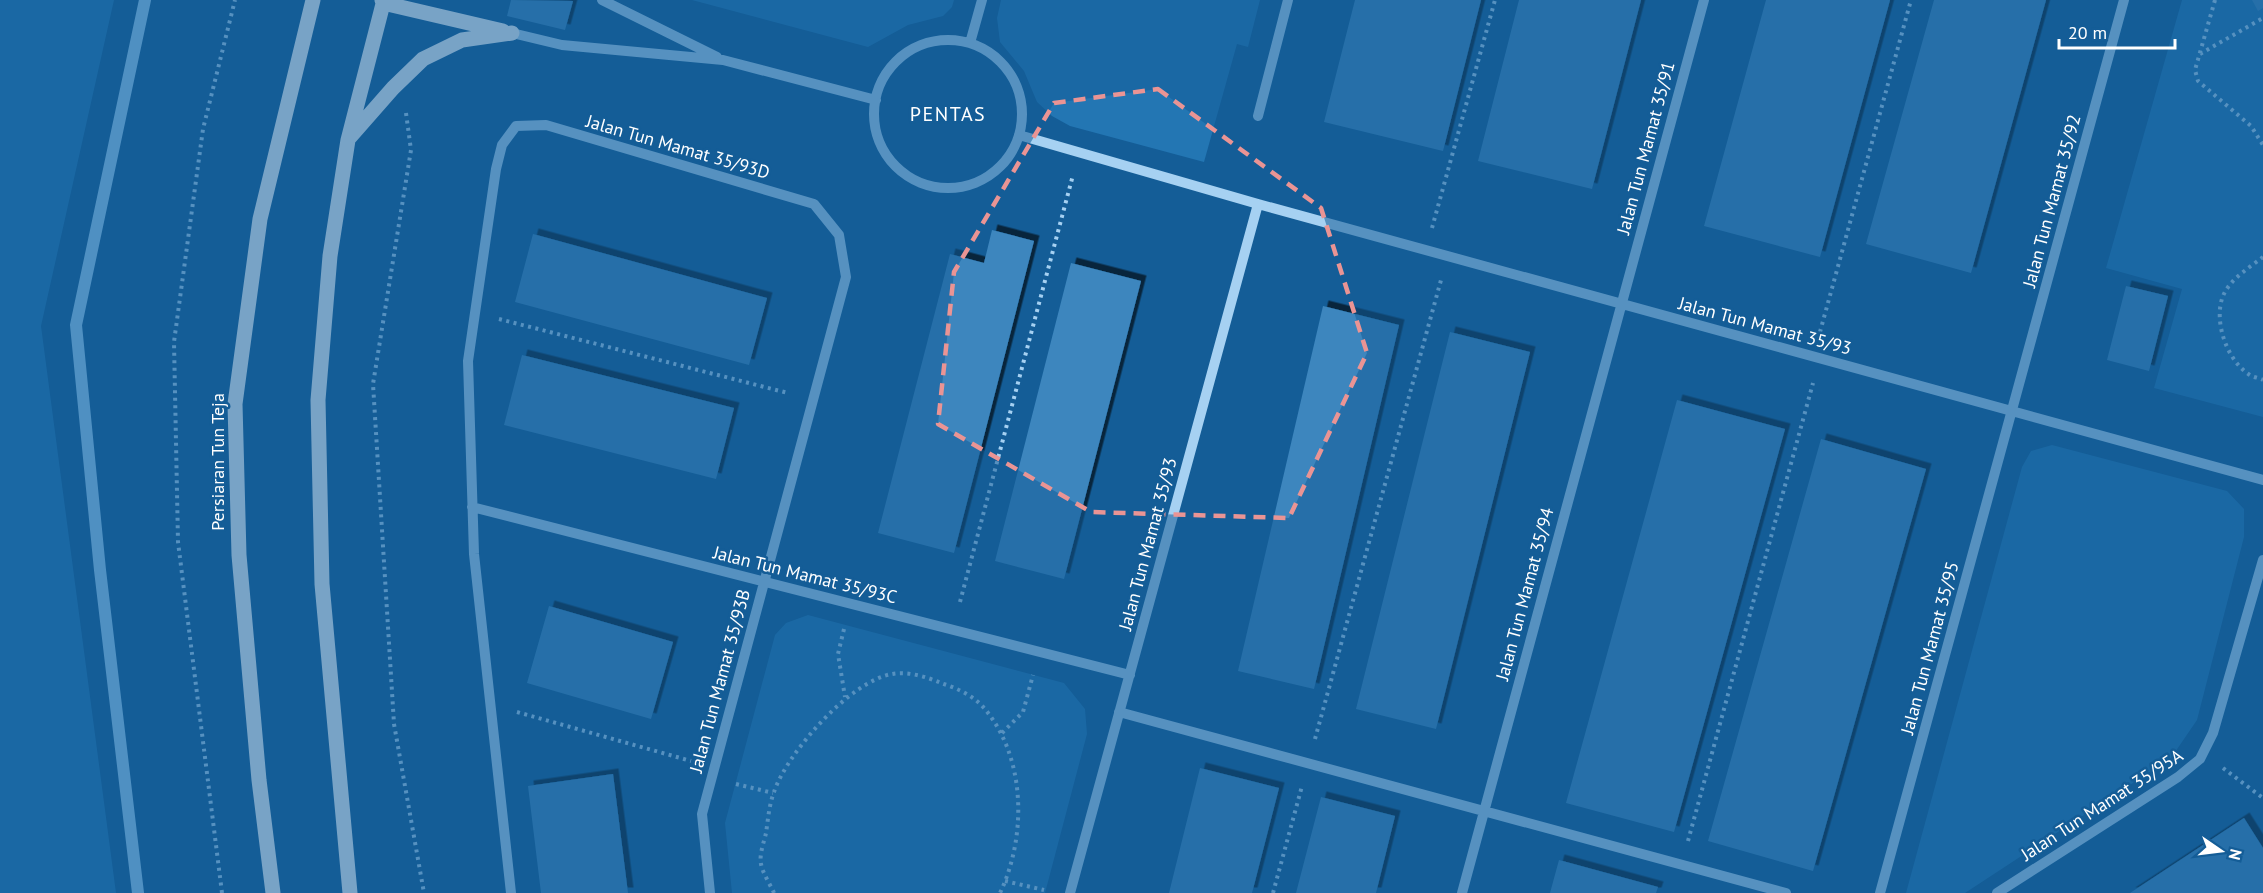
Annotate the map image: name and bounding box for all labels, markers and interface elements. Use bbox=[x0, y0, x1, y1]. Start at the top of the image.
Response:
scale bar bbox=[2059, 12, 2174, 50]
text: 20 m bbox=[2068, 21, 2107, 44]
street label: Jalan Tun Mamat 35/91 bbox=[1611, 59, 1680, 238]
district label: PENTAS bbox=[910, 101, 986, 127]
street label: Jalan Tun Mamat 35/93D bbox=[583, 109, 773, 184]
street label: Jalan Tun Mamat 35/92 bbox=[2017, 112, 2086, 291]
street label: Jalan Tun Mamat 35/93 bbox=[1675, 291, 1854, 360]
street label: Persiaran Tun Teja bbox=[206, 393, 229, 531]
street label: Jalan Tun Mamat 35/93 bbox=[1113, 455, 1182, 634]
street label: Jalan Tun Mamat 35/94 bbox=[1490, 505, 1559, 684]
street label: Jalan Tun Mamat 35/93C bbox=[710, 540, 899, 608]
street label: Jalan Tun Mamat 35/95 bbox=[1895, 559, 1964, 738]
street label: Jalan Tun Mamat 35/93B bbox=[684, 587, 755, 776]
street label: Jalan Tun Mamat 35/95A bbox=[2016, 743, 2187, 866]
north arrow bbox=[2191, 821, 2251, 881]
text: N bbox=[2225, 847, 2247, 862]

